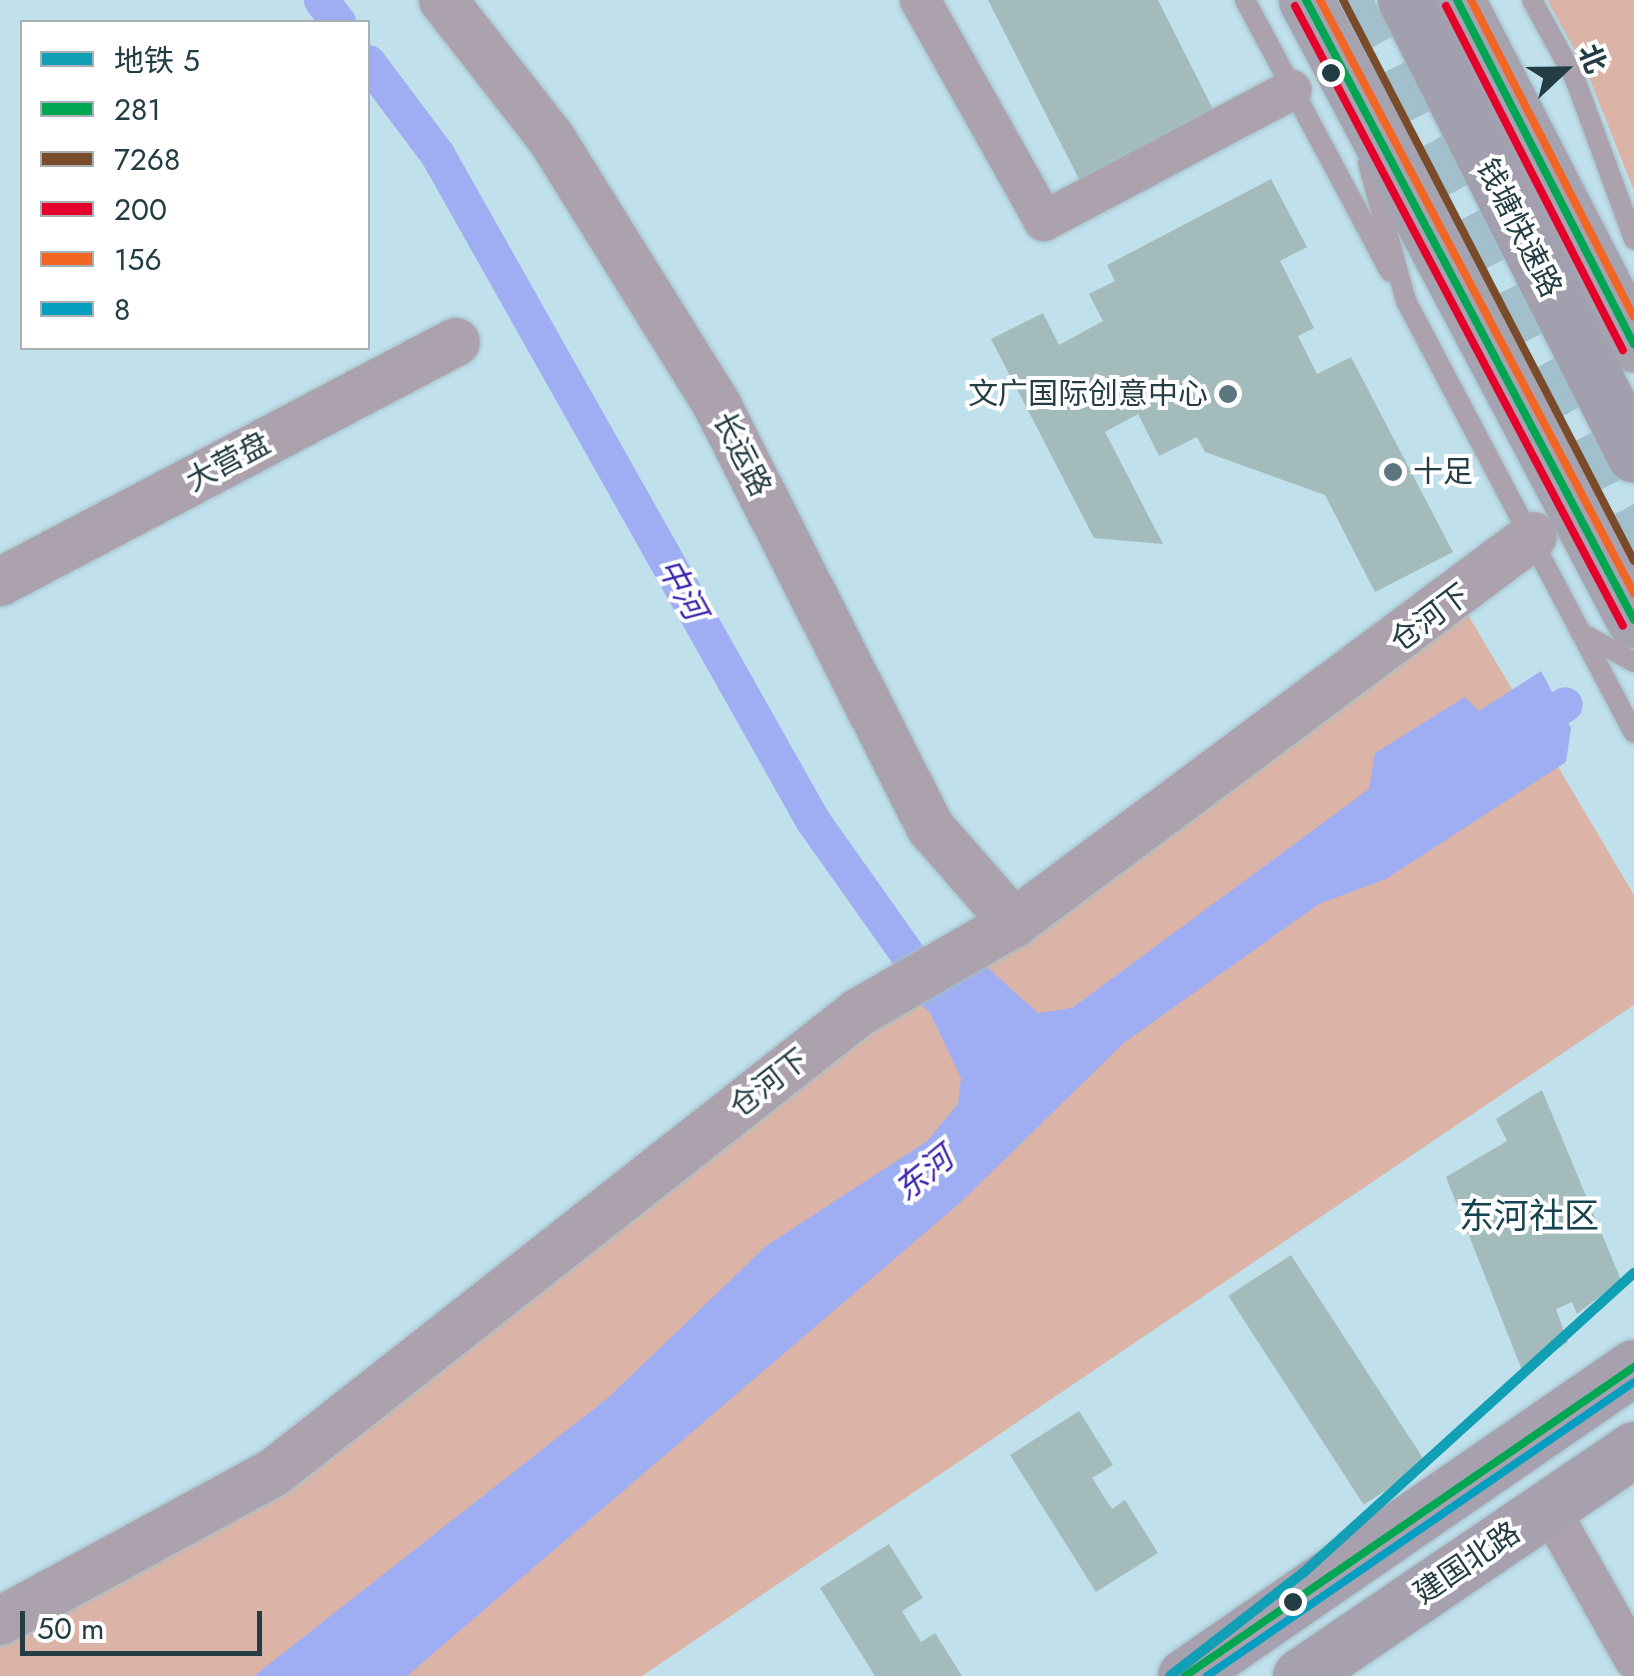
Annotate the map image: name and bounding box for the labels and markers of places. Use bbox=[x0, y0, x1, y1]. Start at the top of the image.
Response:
unlabelled marker bbox=[1321, 63, 1341, 83]
place label: 文广国际创意中心 bbox=[968, 376, 1208, 412]
marker: 文广国际创意中心 bbox=[1217, 383, 1239, 405]
place label: 十足 bbox=[1413, 454, 1473, 490]
marker: 十足 bbox=[1382, 461, 1404, 483]
unlabelled marker bbox=[1283, 1592, 1303, 1612]

